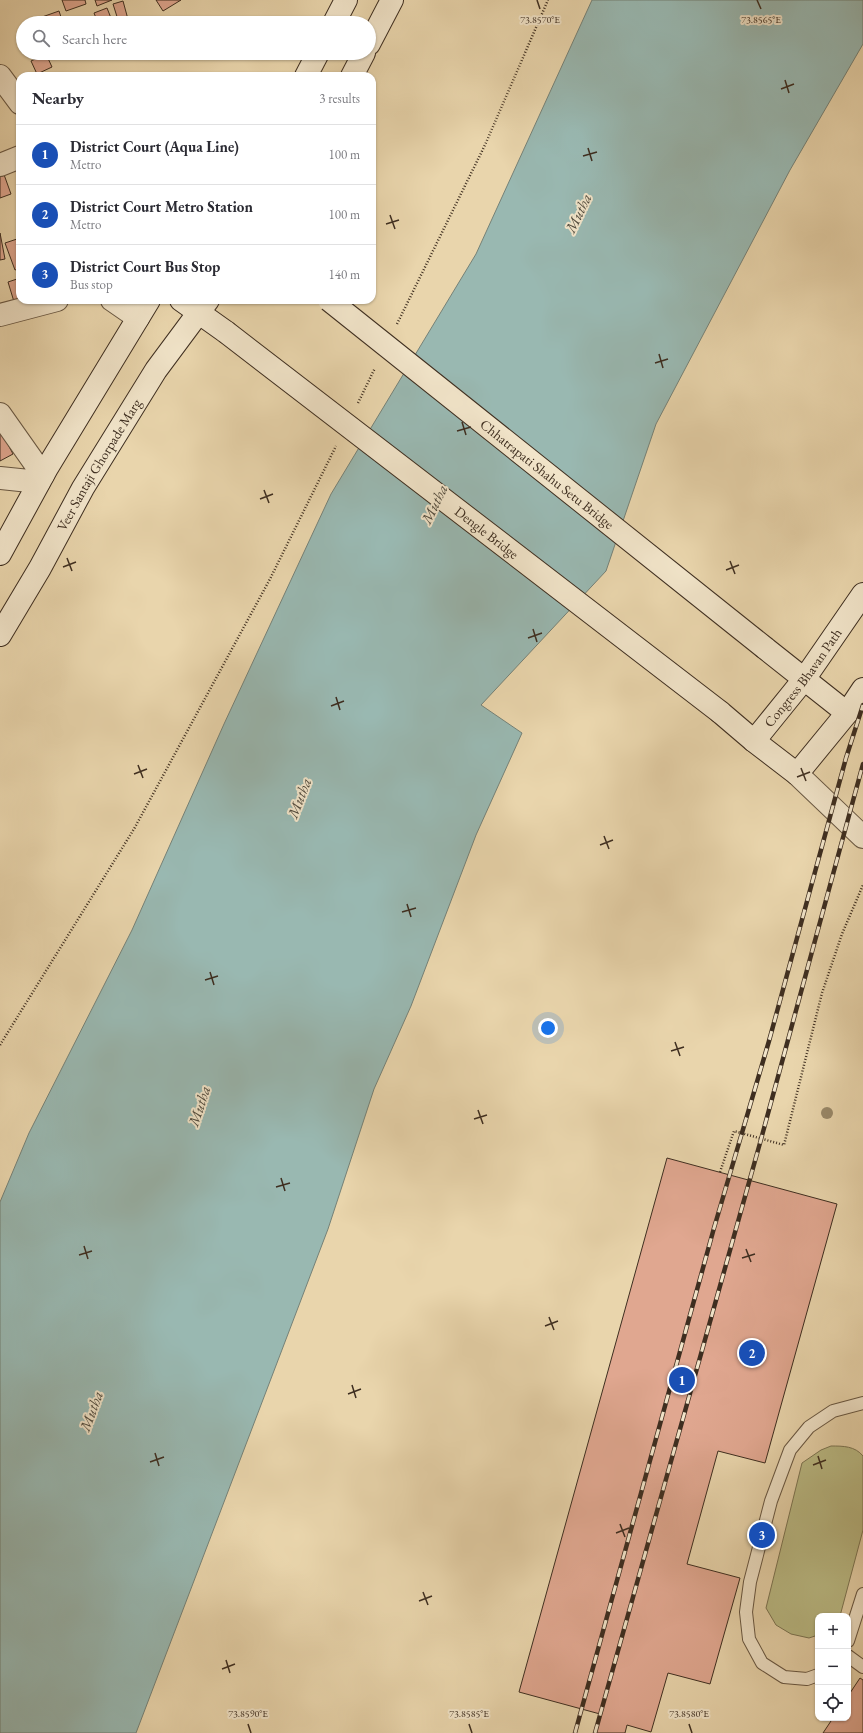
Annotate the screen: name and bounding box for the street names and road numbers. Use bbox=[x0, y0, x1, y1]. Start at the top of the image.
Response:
street label: Veer Santaji Ghorpade Marg bbox=[53, 394, 146, 534]
street label: Chhatrapati Shahu Setu Bridge bbox=[476, 415, 618, 533]
street label: Dengle Bridge bbox=[451, 502, 523, 563]
street label: Congress Bhavan Path bbox=[760, 625, 846, 731]

